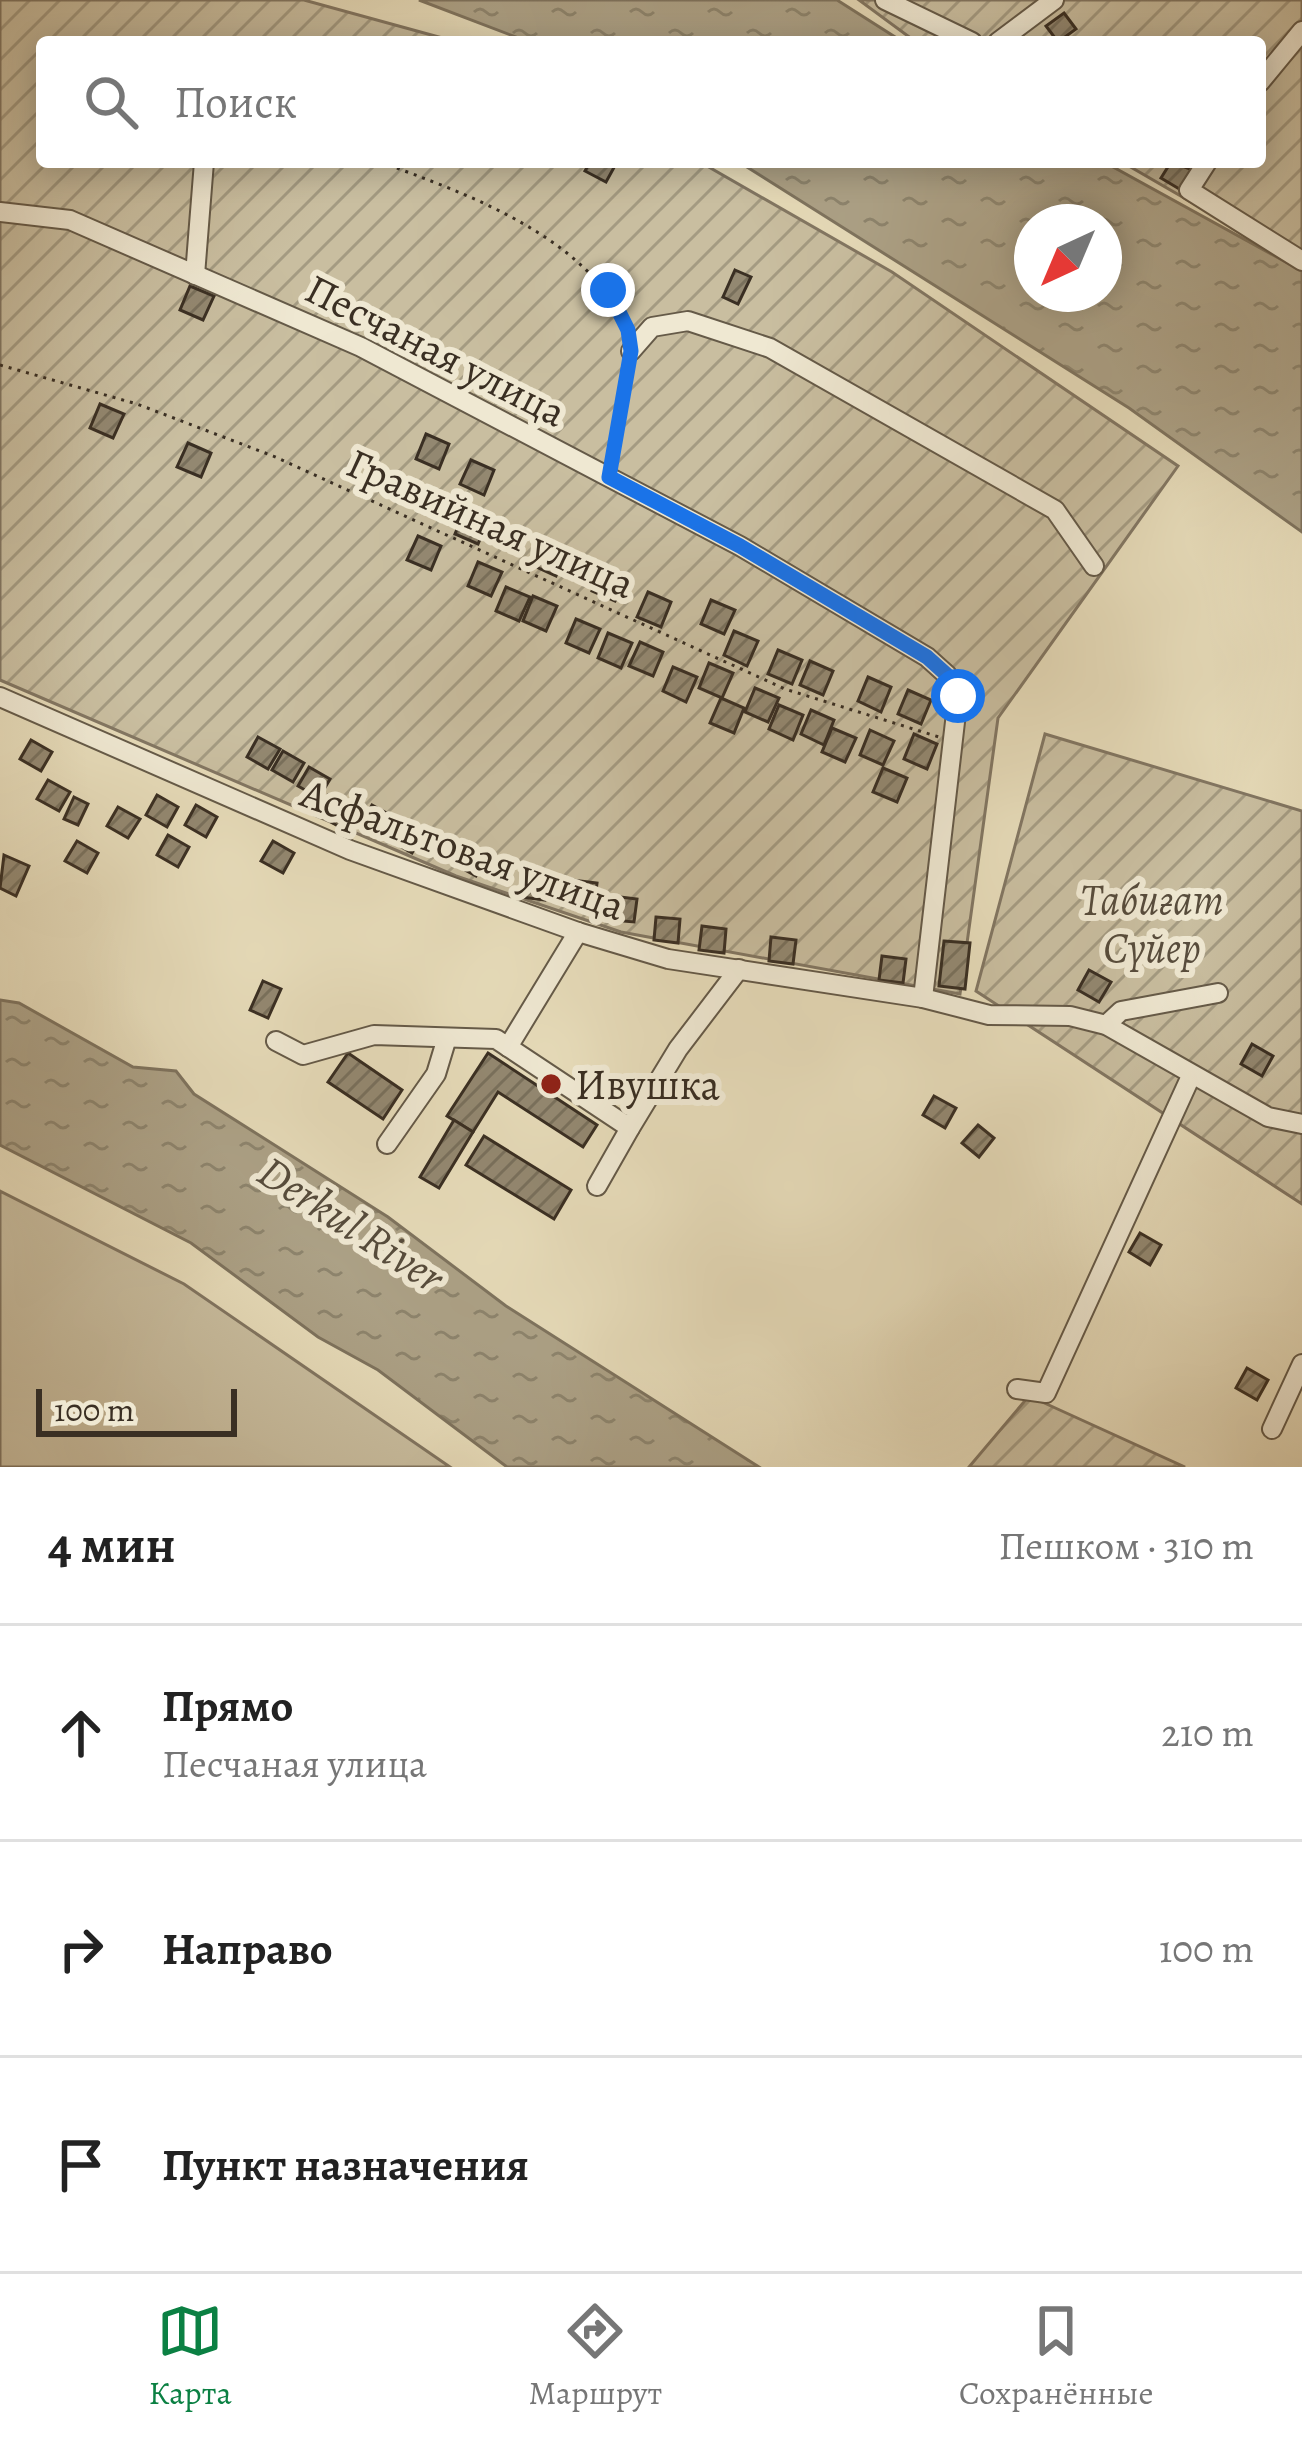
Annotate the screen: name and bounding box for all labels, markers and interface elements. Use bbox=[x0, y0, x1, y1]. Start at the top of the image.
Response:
search box bbox=[36, 36, 1266, 168]
icon: search bbox=[78, 69, 144, 135]
text: Поиск bbox=[174, 71, 297, 133]
north arrow bbox=[1014, 204, 1122, 312]
street label: Песчаная улица bbox=[296, 260, 577, 440]
route end bbox=[581, 263, 635, 317]
street label: Гравийная улица bbox=[338, 434, 644, 612]
route start bbox=[931, 669, 985, 723]
street label: Асфальтовая улица bbox=[292, 764, 633, 934]
park label: Табиғат Сүйер bbox=[1081, 871, 1223, 976]
place label: Ивушка bbox=[575, 1056, 720, 1113]
marker: Ивушка bbox=[538, 1071, 564, 1097]
water label: Derkul River bbox=[246, 1141, 457, 1308]
scale bar bbox=[36, 1383, 237, 1436]
text: 100 m bbox=[54, 1387, 134, 1432]
text: 4 мин bbox=[48, 1510, 176, 1580]
text: Пешком · 310 m bbox=[998, 1519, 1254, 1572]
text: Прямо bbox=[162, 1675, 293, 1737]
icon: ahead bbox=[48, 1700, 114, 1766]
text: 210 m bbox=[1161, 1706, 1254, 1759]
text: Песчаная улица bbox=[162, 1737, 427, 1790]
icon: right bbox=[48, 1916, 114, 1982]
text: Направо bbox=[162, 1918, 333, 1980]
text: 100 m bbox=[1159, 1922, 1254, 1975]
icon: arrive bbox=[48, 2132, 114, 2198]
text: Пункт назначения bbox=[162, 2134, 529, 2196]
tab: Карта bbox=[148, 2298, 232, 2415]
tab: Маршрут bbox=[528, 2298, 662, 2415]
tab: Сохранённые bbox=[959, 2298, 1154, 2415]

